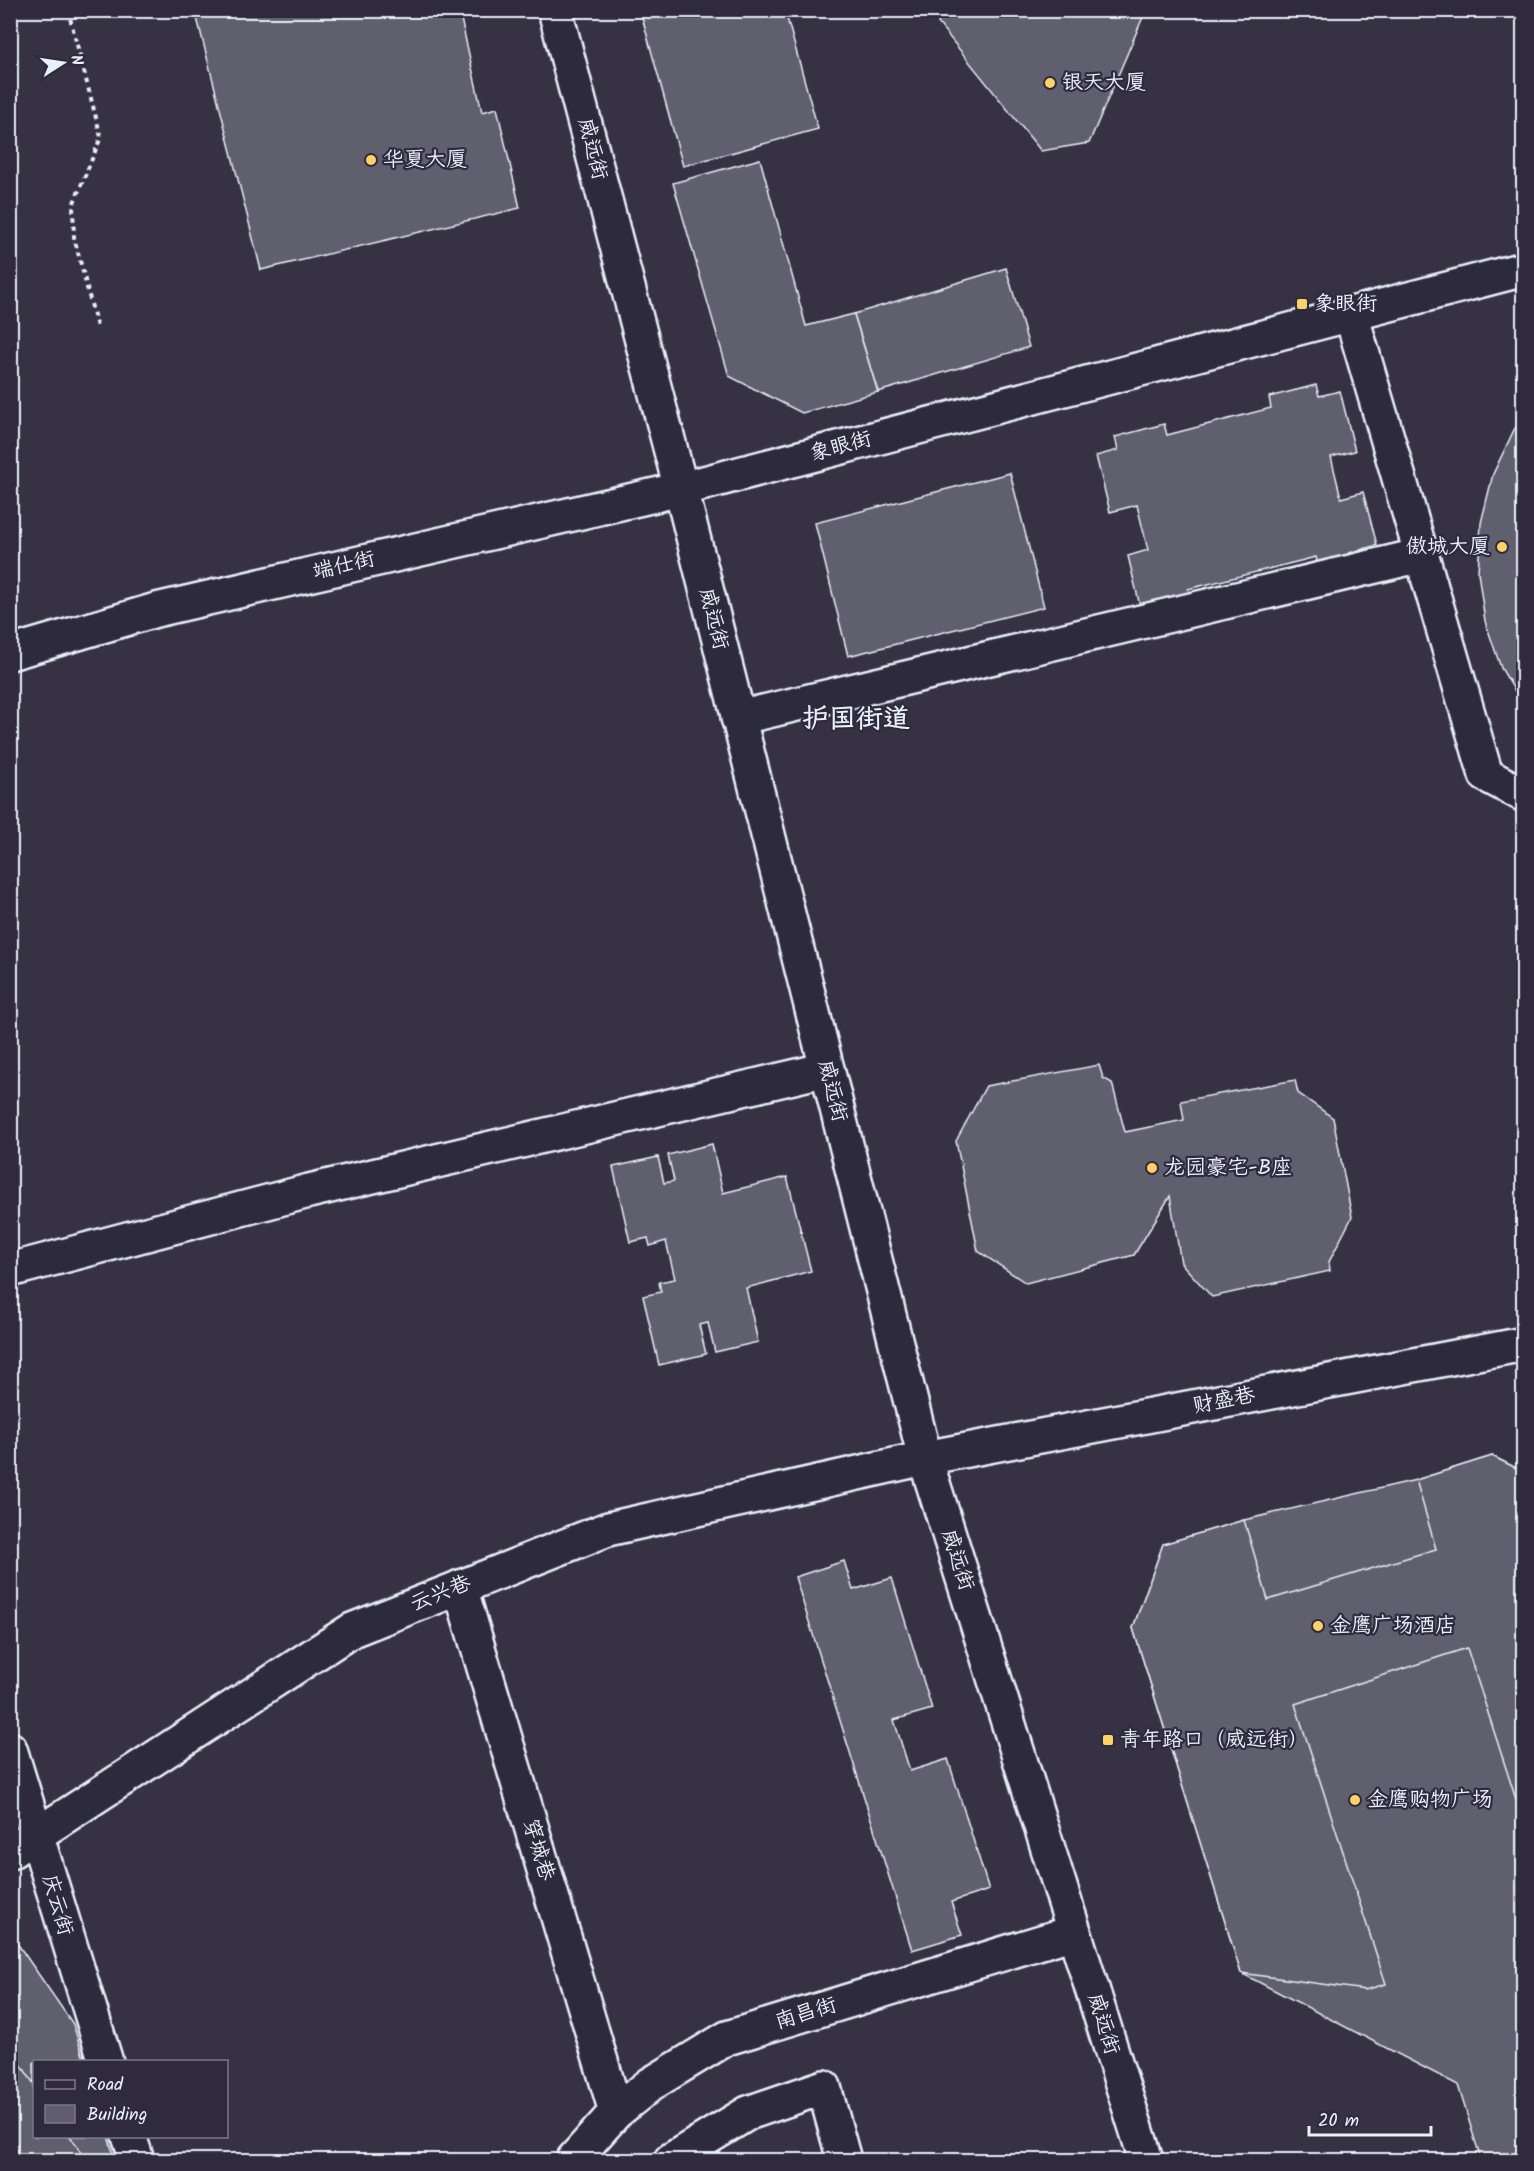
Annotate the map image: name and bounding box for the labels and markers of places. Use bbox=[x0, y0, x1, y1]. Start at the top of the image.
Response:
place label: 银天大厦 bbox=[1062, 67, 1146, 100]
marker: 银天大厦 bbox=[1043, 76, 1057, 90]
place label: 华夏大厦 bbox=[383, 144, 467, 177]
marker: 华夏大厦 bbox=[364, 153, 378, 167]
place label: 象眼街 bbox=[1314, 288, 1377, 321]
marker: 象眼街 bbox=[1295, 297, 1309, 311]
place label: 傲城大厦 bbox=[1406, 531, 1490, 564]
marker: 傲城大厦 bbox=[1495, 540, 1509, 554]
place label: 龙园豪宅-B座 bbox=[1164, 1152, 1292, 1185]
marker: 龙园豪宅-B座 bbox=[1145, 1161, 1159, 1175]
place label: 金鹰广场酒店 bbox=[1330, 1610, 1456, 1643]
marker: 金鹰广场酒店 bbox=[1311, 1619, 1325, 1633]
place label: 青年路口（威远街） bbox=[1120, 1724, 1309, 1757]
marker: 青年路口（威远街） bbox=[1101, 1733, 1115, 1747]
place label: 金鹰购物广场 bbox=[1367, 1784, 1493, 1817]
marker: 金鹰购物广场 bbox=[1348, 1793, 1362, 1807]

